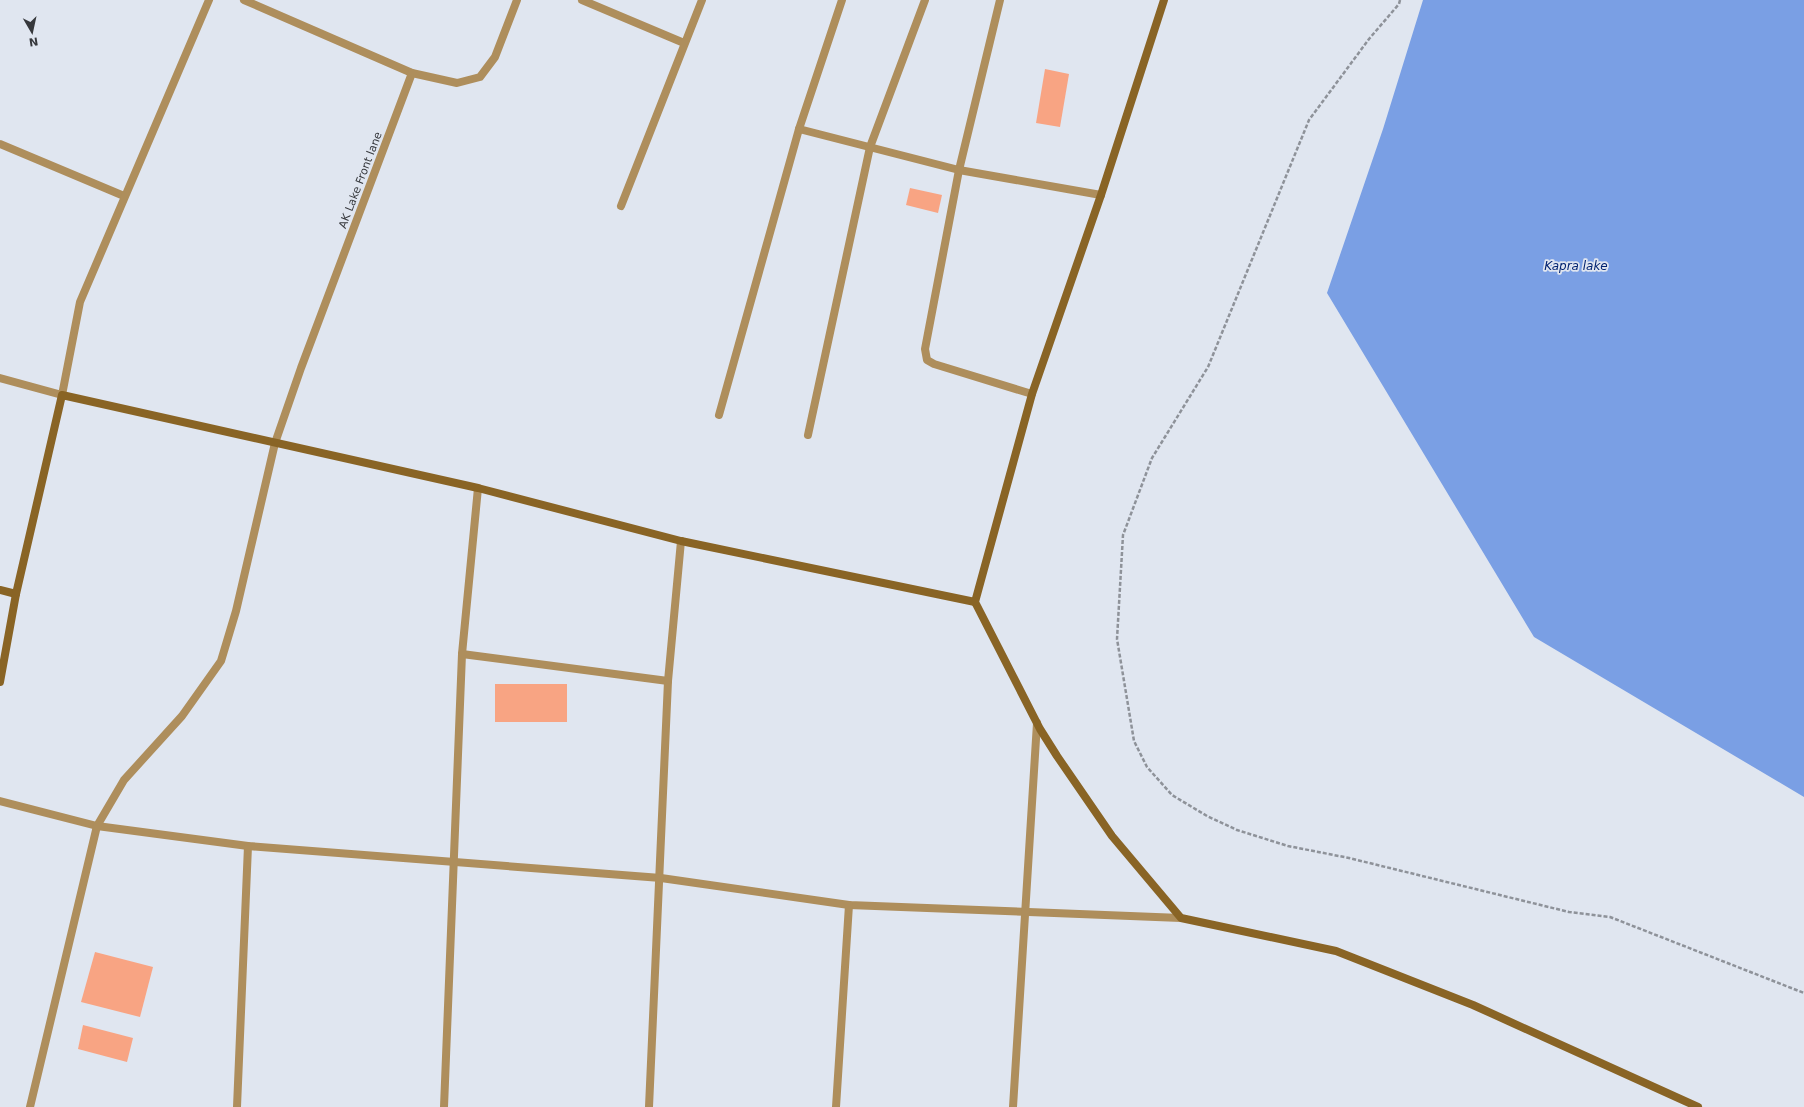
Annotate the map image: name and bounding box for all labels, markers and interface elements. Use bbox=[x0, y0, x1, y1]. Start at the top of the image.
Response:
north arrow bbox=[12, 12, 52, 52]
text: N bbox=[28, 34, 39, 49]
street label: AK Lake Front lane bbox=[336, 130, 385, 230]
water label: Kapra lake bbox=[1544, 259, 1608, 273]

